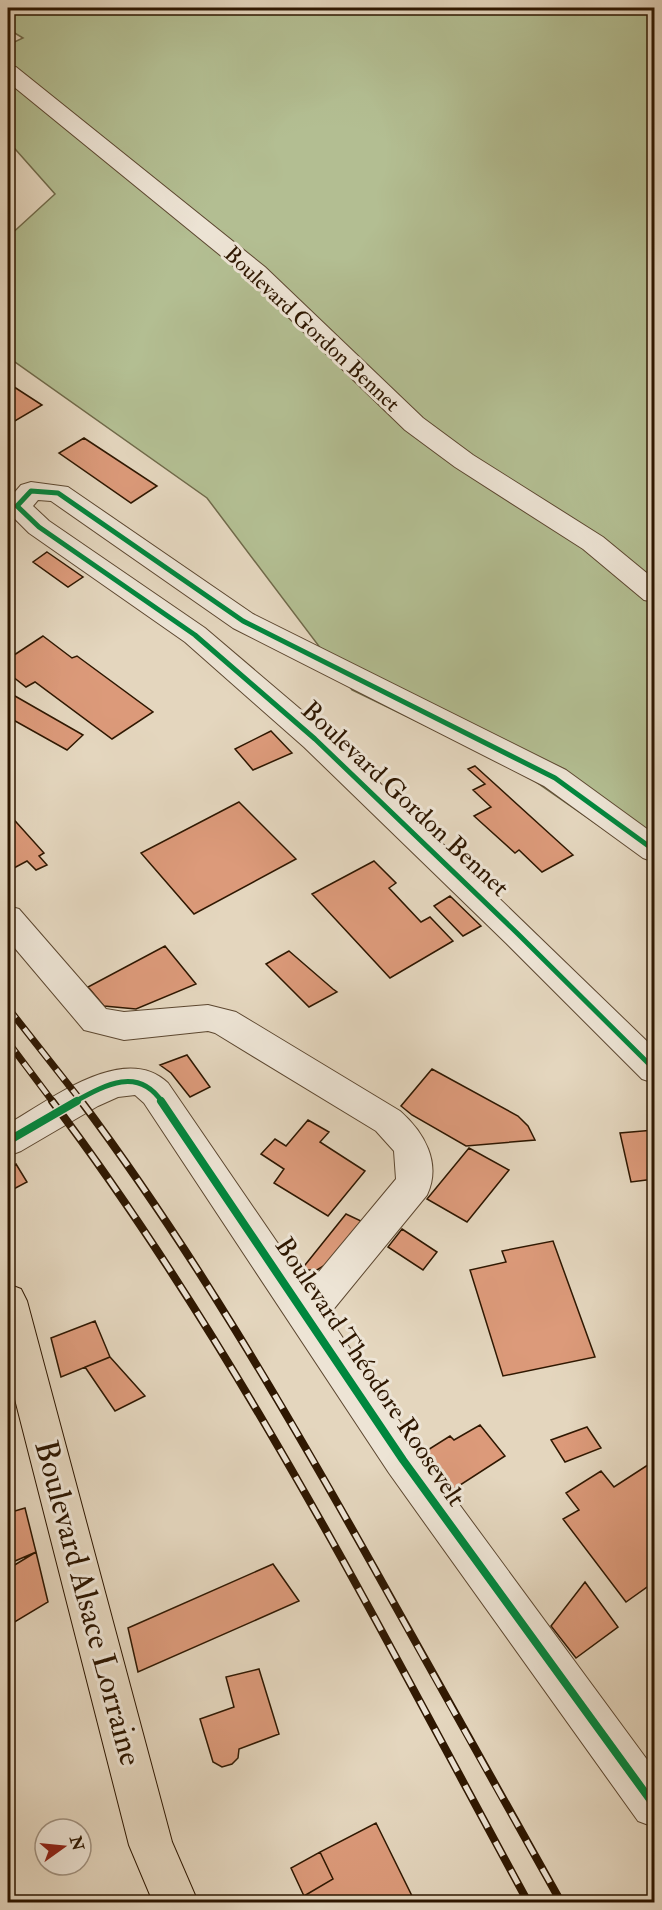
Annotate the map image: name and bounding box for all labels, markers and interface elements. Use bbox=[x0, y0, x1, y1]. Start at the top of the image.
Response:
street label: Boulevard Gordon Bennet bbox=[218, 240, 406, 418]
street label: Boulevard Gordon Bennet bbox=[295, 695, 515, 903]
street label: Boulevard Théodore Roosevelt bbox=[268, 1231, 472, 1513]
street label: Boulevard Alsace Lorraine bbox=[25, 1436, 151, 1770]
north arrow bbox=[33, 1817, 93, 1877]
text: N bbox=[65, 1833, 88, 1854]

